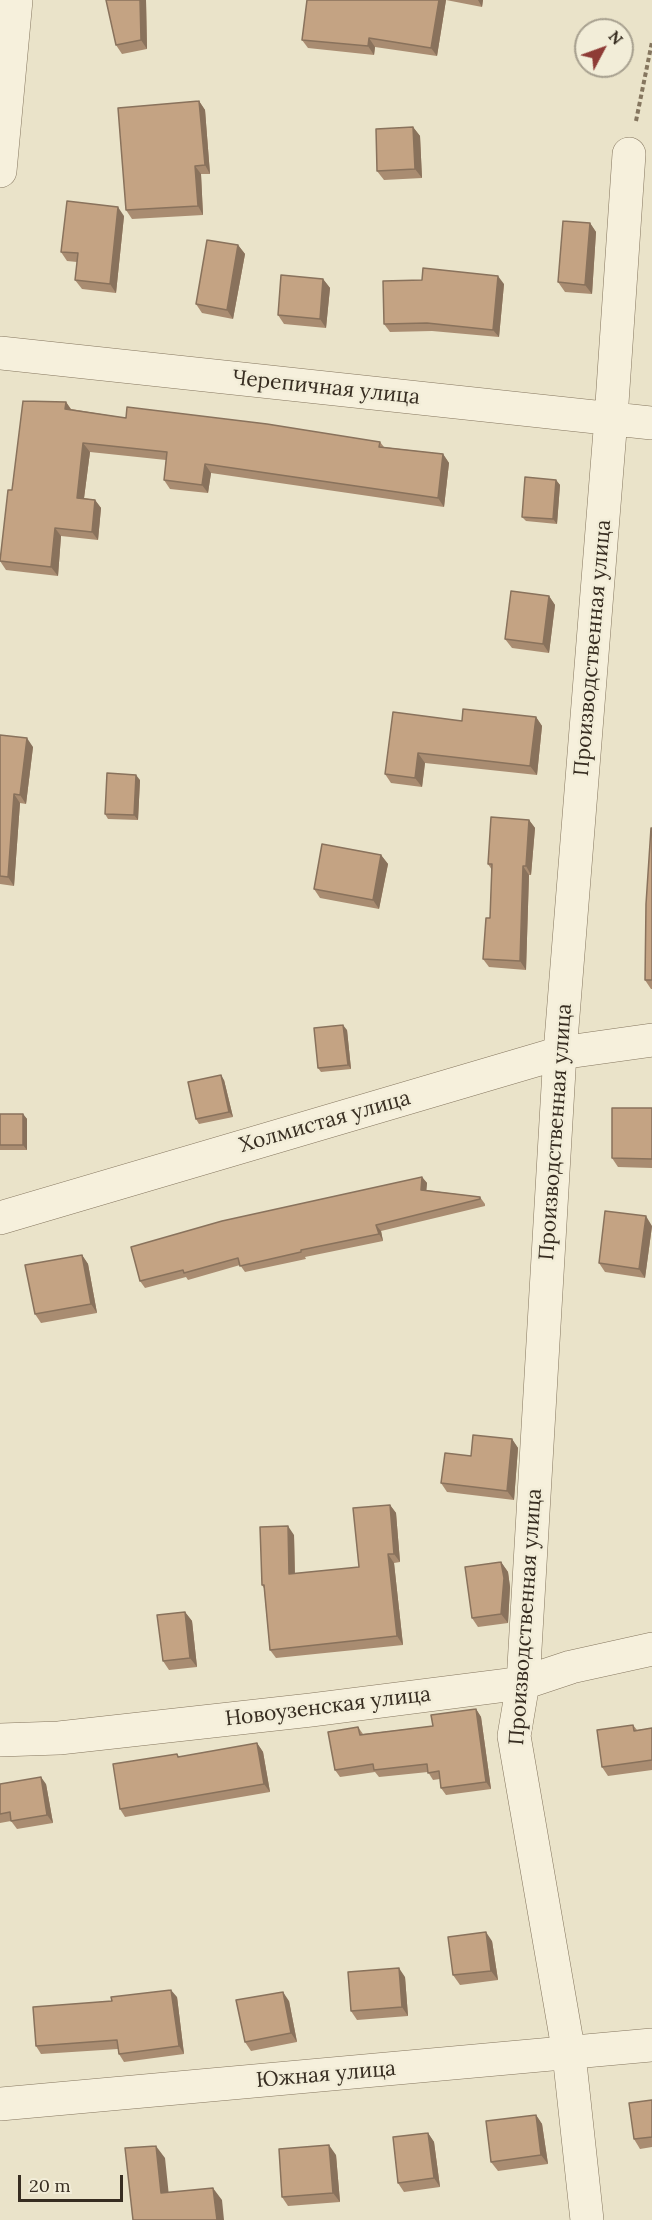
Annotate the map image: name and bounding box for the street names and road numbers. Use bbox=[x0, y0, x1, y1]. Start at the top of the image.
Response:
street label: Черепичная улица bbox=[231, 366, 421, 410]
street label: Производственная улица bbox=[569, 519, 617, 777]
street label: Производственная улица bbox=[534, 1003, 578, 1261]
street label: Холмистая улица bbox=[237, 1086, 413, 1158]
street label: Производственная улица bbox=[504, 1488, 548, 1746]
street label: Новоузенская улица bbox=[224, 1682, 432, 1732]
street label: Южная улица bbox=[255, 2056, 397, 2094]

